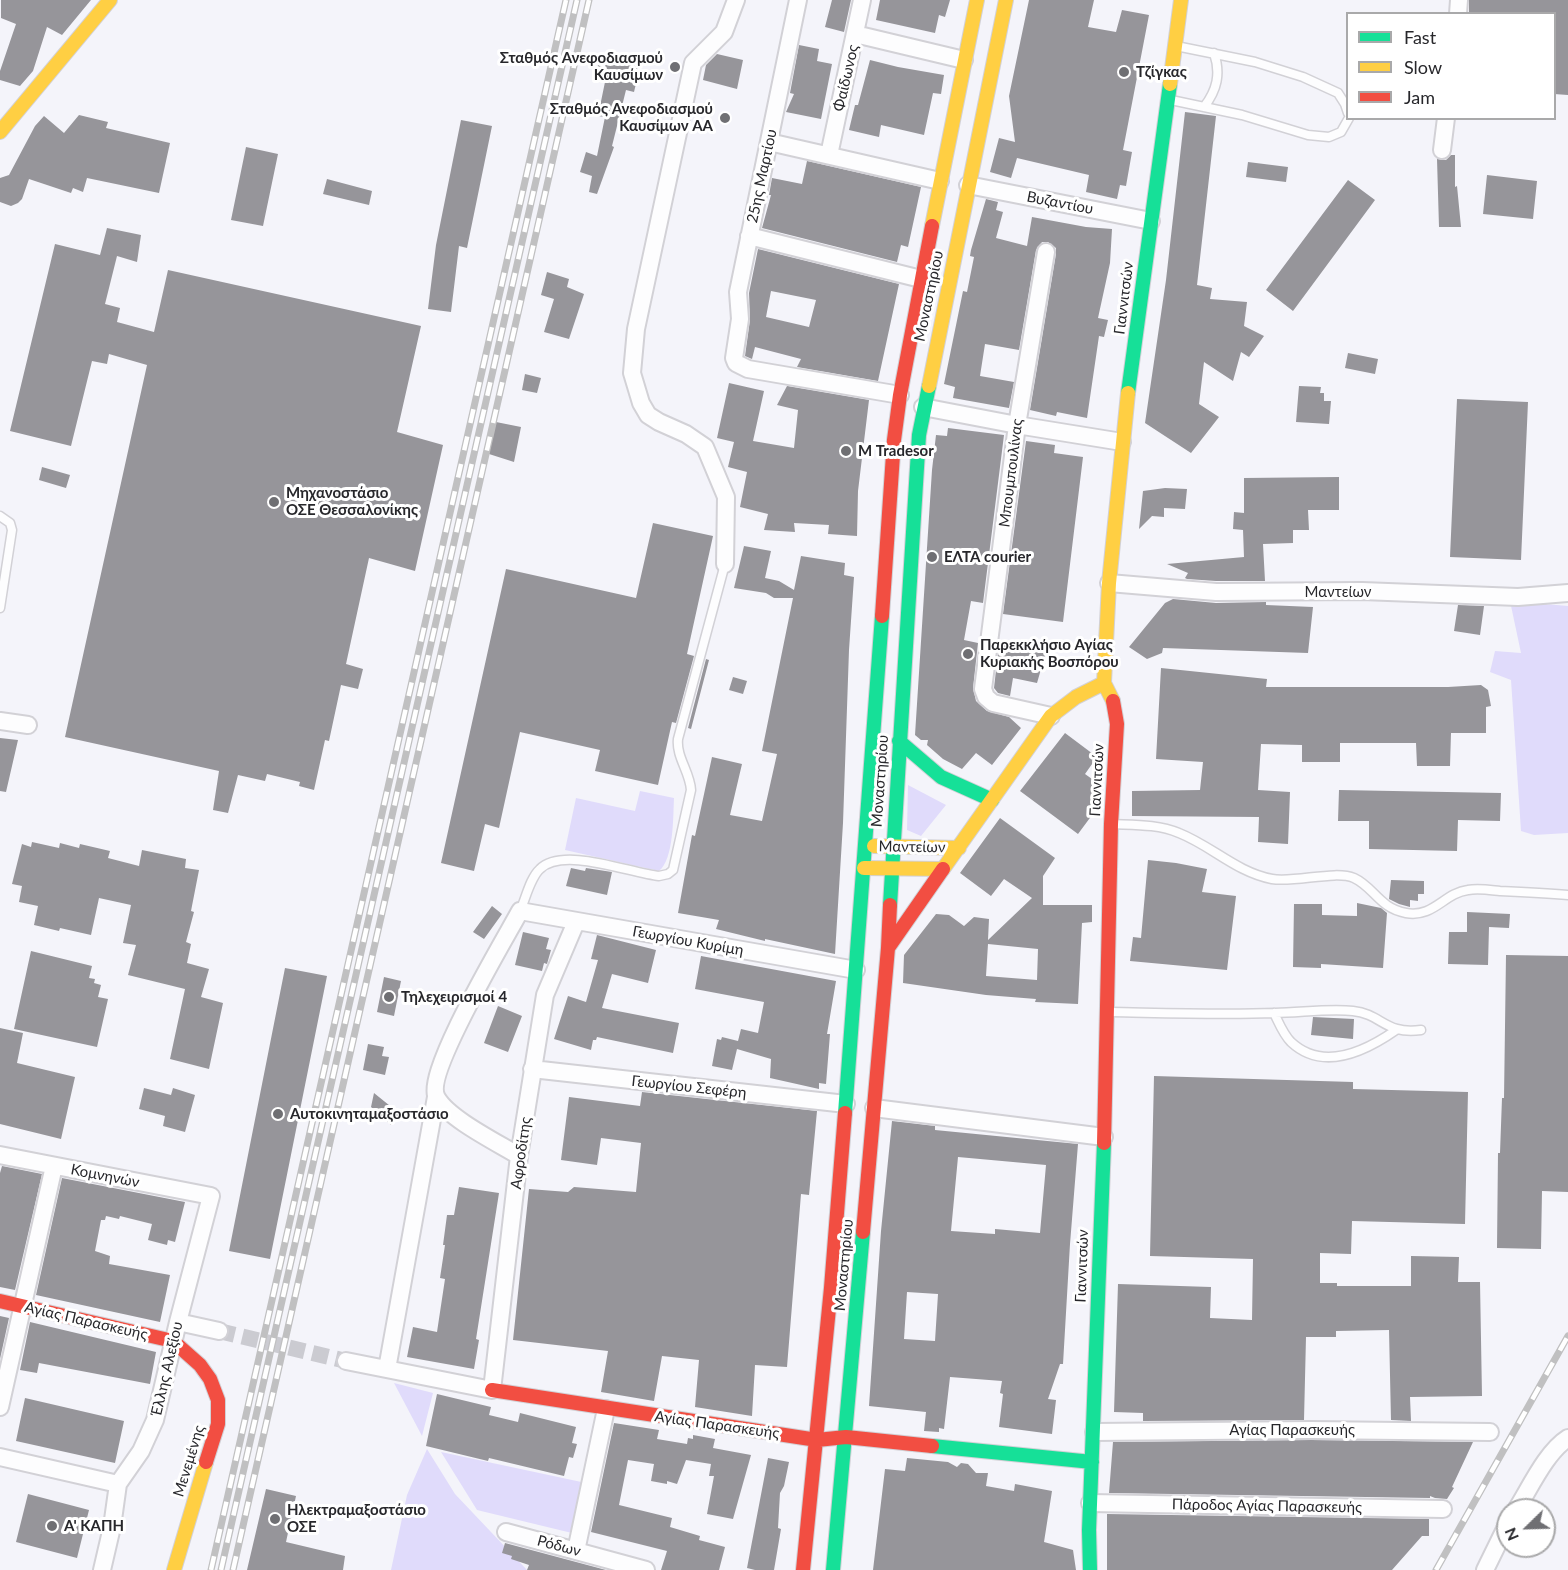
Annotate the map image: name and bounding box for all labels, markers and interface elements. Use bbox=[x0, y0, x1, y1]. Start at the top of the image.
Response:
legend bbox=[1346, 12, 1556, 120]
text: Fast bbox=[1404, 26, 1436, 48]
street label: Φαίδωνος bbox=[830, 43, 862, 113]
place label: Σταθμός Ανεφοδιασμού Καυσίμων bbox=[500, 49, 663, 84]
text: Slow bbox=[1404, 56, 1442, 78]
marker: Σταθμός Ανεφοδιασμού Καυσίμων bbox=[668, 60, 682, 74]
place label: Τζίγκας bbox=[1136, 63, 1187, 81]
marker: Τζίγκας bbox=[1117, 65, 1131, 79]
text: Jam bbox=[1404, 86, 1435, 108]
place label: Σταθμός Ανεφοδιασμού Καυσίμων ΑΑ bbox=[550, 100, 713, 135]
marker: Σταθμός Ανεφοδιασμού Καυσίμων ΑΑ bbox=[718, 111, 732, 125]
street label: 25ης Μαρτίου bbox=[743, 127, 781, 225]
street label: Βυζαντίου bbox=[1025, 188, 1095, 218]
street label: Μοναστηρίου bbox=[911, 249, 947, 343]
street label: Γιαννιτσών bbox=[1111, 261, 1137, 335]
street label: Μπουμπουλίνας bbox=[995, 418, 1027, 528]
place label: M Tradesor bbox=[858, 442, 934, 460]
marker: M Tradesor bbox=[839, 444, 853, 458]
place label: Μηχανοστάσιο ΟΣΕ Θεσσαλονίκης bbox=[286, 484, 418, 519]
marker: Μηχανοστάσιο ΟΣΕ Θεσσαλονίκης bbox=[267, 495, 281, 509]
place label: ΕΛΤΑ courier bbox=[944, 548, 1031, 566]
marker: ΕΛΤΑ courier bbox=[925, 550, 939, 564]
street label: Μαντείων bbox=[1305, 583, 1371, 601]
place label: Παρεκκλήσιο Αγίας Κυριακής Βοσπόρου bbox=[980, 636, 1119, 671]
marker: Παρεκκλήσιο Αγίας Κυριακής Βοσπόρου bbox=[961, 647, 975, 661]
street label: Μοναστηρίου bbox=[868, 734, 892, 828]
street label: Γιαννιτσών bbox=[1086, 743, 1108, 817]
street label: Μαντείων bbox=[878, 837, 946, 857]
street label: Γεωργίου Κυρίμη bbox=[631, 922, 745, 960]
place label: Τηλεχειρισμοί 4 bbox=[401, 988, 507, 1006]
marker: Τηλεχειρισμοί 4 bbox=[382, 990, 396, 1004]
street label: Γεωργίου Σεφέρη bbox=[631, 1072, 747, 1102]
place label: Αυτοκινηταμαξοστάσιο bbox=[290, 1105, 449, 1123]
marker: Αυτοκινηταμαξοστάσιο bbox=[271, 1107, 285, 1121]
street label: Αφροδίτης bbox=[507, 1116, 535, 1190]
street label: Κομνηνών bbox=[69, 1161, 141, 1191]
street label: Μοναστηρίου bbox=[831, 1218, 857, 1312]
street label: Γιαννιτσών bbox=[1072, 1229, 1092, 1303]
street label: Αγίας Παρασκευής bbox=[23, 1298, 149, 1344]
street label: Έλλης Αλεξίου bbox=[147, 1320, 187, 1418]
street label: Αγίας Παρασκευής bbox=[653, 1407, 781, 1443]
street label: Αγίας Παρασκευής bbox=[1229, 1421, 1355, 1439]
street label: Μενεμένης bbox=[170, 1423, 208, 1499]
street label: Πάροδος Αγίας Παρασκευής bbox=[1172, 1495, 1362, 1517]
north arrow bbox=[1496, 1498, 1556, 1558]
place label: Ηλεκτραμαξοστάσιο ΟΣΕ bbox=[287, 1501, 426, 1536]
marker: Ηλεκτραμαξοστάσιο ΟΣΕ bbox=[268, 1512, 282, 1526]
place label: Α' ΚΑΠΗ bbox=[64, 1517, 124, 1535]
marker: Α' ΚΑΠΗ bbox=[45, 1519, 59, 1533]
text: N bbox=[1500, 1525, 1522, 1544]
street label: Ρόδων bbox=[535, 1532, 583, 1560]

